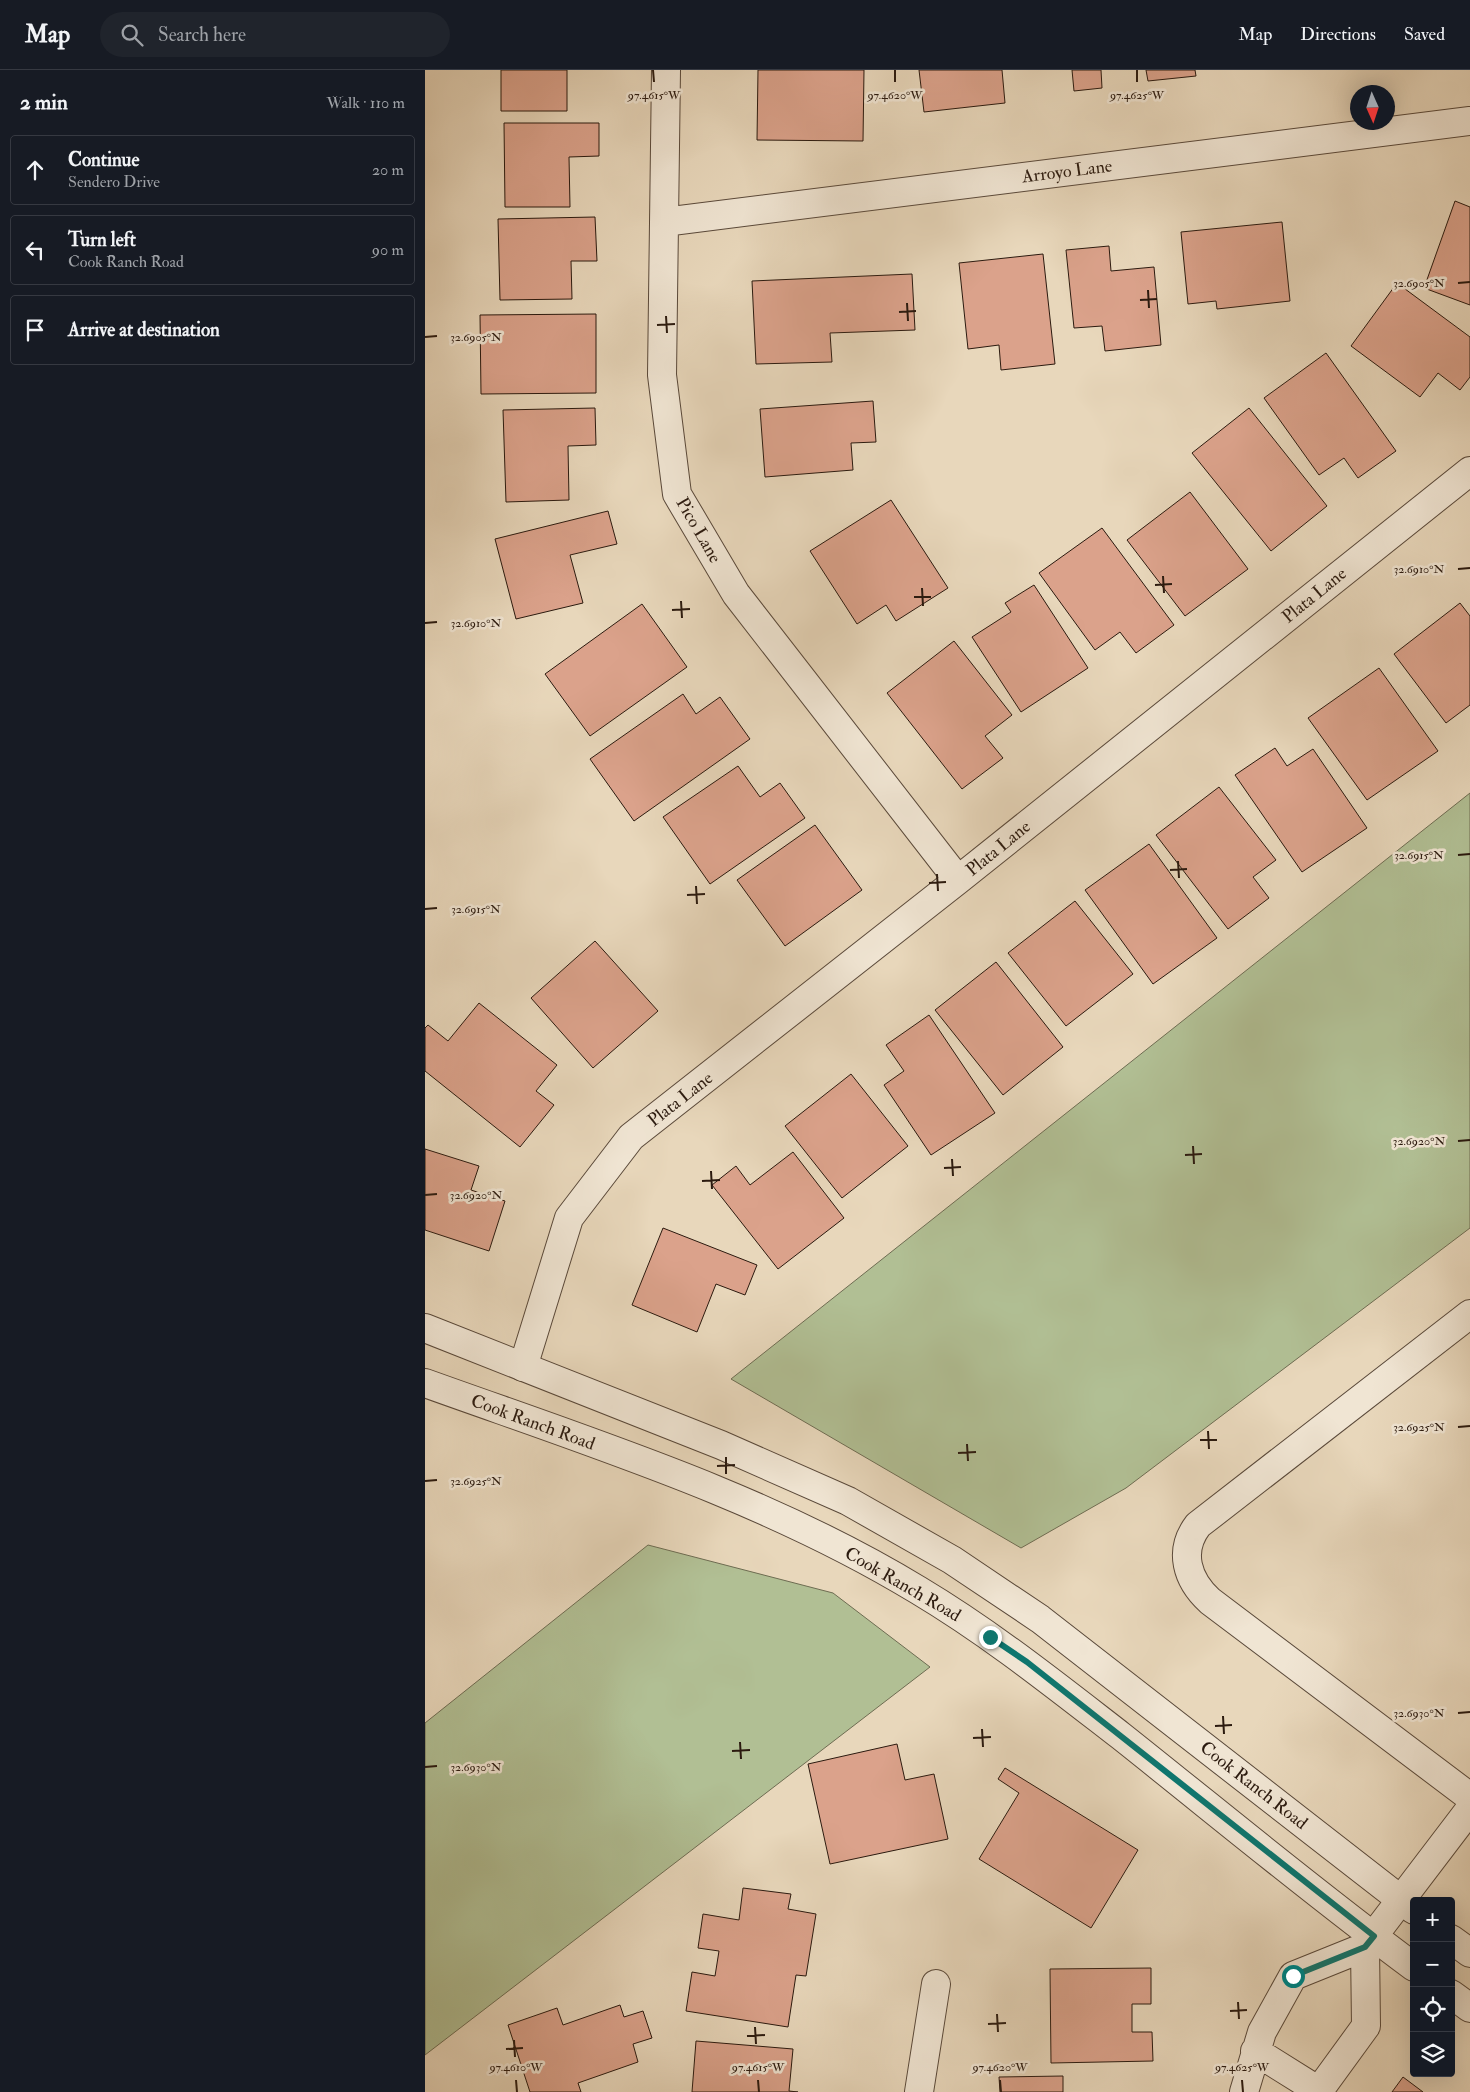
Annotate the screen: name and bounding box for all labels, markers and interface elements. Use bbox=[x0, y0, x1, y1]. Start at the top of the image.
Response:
search box bbox=[100, 12, 450, 57]
text: Map bbox=[25, 19, 70, 50]
icon: search bbox=[118, 21, 146, 49]
text: Search here bbox=[158, 23, 246, 47]
text: Map bbox=[1239, 23, 1272, 46]
text: Directions bbox=[1300, 23, 1376, 46]
text: Saved bbox=[1404, 23, 1445, 46]
north arrow bbox=[1350, 85, 1395, 130]
text: 97.4615°W bbox=[627, 88, 681, 103]
text: 97.4620°W bbox=[866, 88, 923, 103]
text: 97.4625°W bbox=[1109, 88, 1165, 103]
text: 2 min bbox=[20, 89, 68, 116]
text: Walk · 110 m bbox=[327, 93, 405, 113]
text: Continue bbox=[68, 148, 139, 172]
street label: Arroyo Lane bbox=[1020, 154, 1114, 189]
icon: ahead bbox=[21, 156, 49, 184]
text: 20 m bbox=[372, 160, 404, 180]
text: Sendero Drive bbox=[68, 172, 160, 192]
text: Turn left bbox=[68, 228, 136, 252]
icon: left bbox=[21, 236, 49, 264]
text: 90 m bbox=[372, 240, 404, 260]
text: Cook Ranch Road bbox=[68, 252, 184, 272]
text: 32.6905°N bbox=[1393, 276, 1445, 291]
icon: arrive bbox=[21, 316, 49, 344]
text: Arrive at destination bbox=[68, 318, 220, 342]
text: 32.6905°N bbox=[450, 330, 502, 345]
street label: Pico Lane bbox=[671, 493, 727, 568]
street label: Plata Lane bbox=[1277, 562, 1352, 629]
text: 32.6910°N bbox=[1394, 562, 1445, 577]
text: 32.6910°N bbox=[451, 616, 502, 631]
street label: Plata Lane bbox=[961, 815, 1036, 882]
text: 32.6915°N bbox=[1394, 848, 1444, 863]
text: 32.6915°N bbox=[451, 902, 501, 917]
street label: Plata Lane bbox=[643, 1066, 718, 1132]
text: 32.6920°N bbox=[1393, 1134, 1445, 1149]
text: 32.6920°N bbox=[450, 1188, 502, 1203]
street label: Cook Ranch Road bbox=[468, 1389, 598, 1456]
text: 32.6925°N bbox=[1393, 1420, 1445, 1435]
text: 32.6925°N bbox=[450, 1474, 502, 1489]
street label: Cook Ranch Road bbox=[840, 1542, 965, 1627]
route end bbox=[979, 1626, 1002, 1649]
text: 32.6930°N bbox=[1394, 1706, 1445, 1721]
street label: Cook Ranch Road bbox=[1195, 1736, 1312, 1835]
text: 32.6930°N bbox=[451, 1760, 502, 1775]
map controls bbox=[1410, 1897, 1455, 2077]
button: + bbox=[1410, 1897, 1455, 1942]
button: − bbox=[1410, 1942, 1455, 1987]
route start bbox=[1282, 1965, 1305, 1988]
button: locate bbox=[1410, 1987, 1455, 2032]
button: layers bbox=[1410, 2032, 1455, 2077]
text: 97.4610°W bbox=[488, 2060, 543, 2075]
text: 97.4615°W bbox=[731, 2060, 785, 2075]
text: 97.4620°W bbox=[971, 2060, 1028, 2075]
text: 97.4625°W bbox=[1214, 2060, 1270, 2075]

